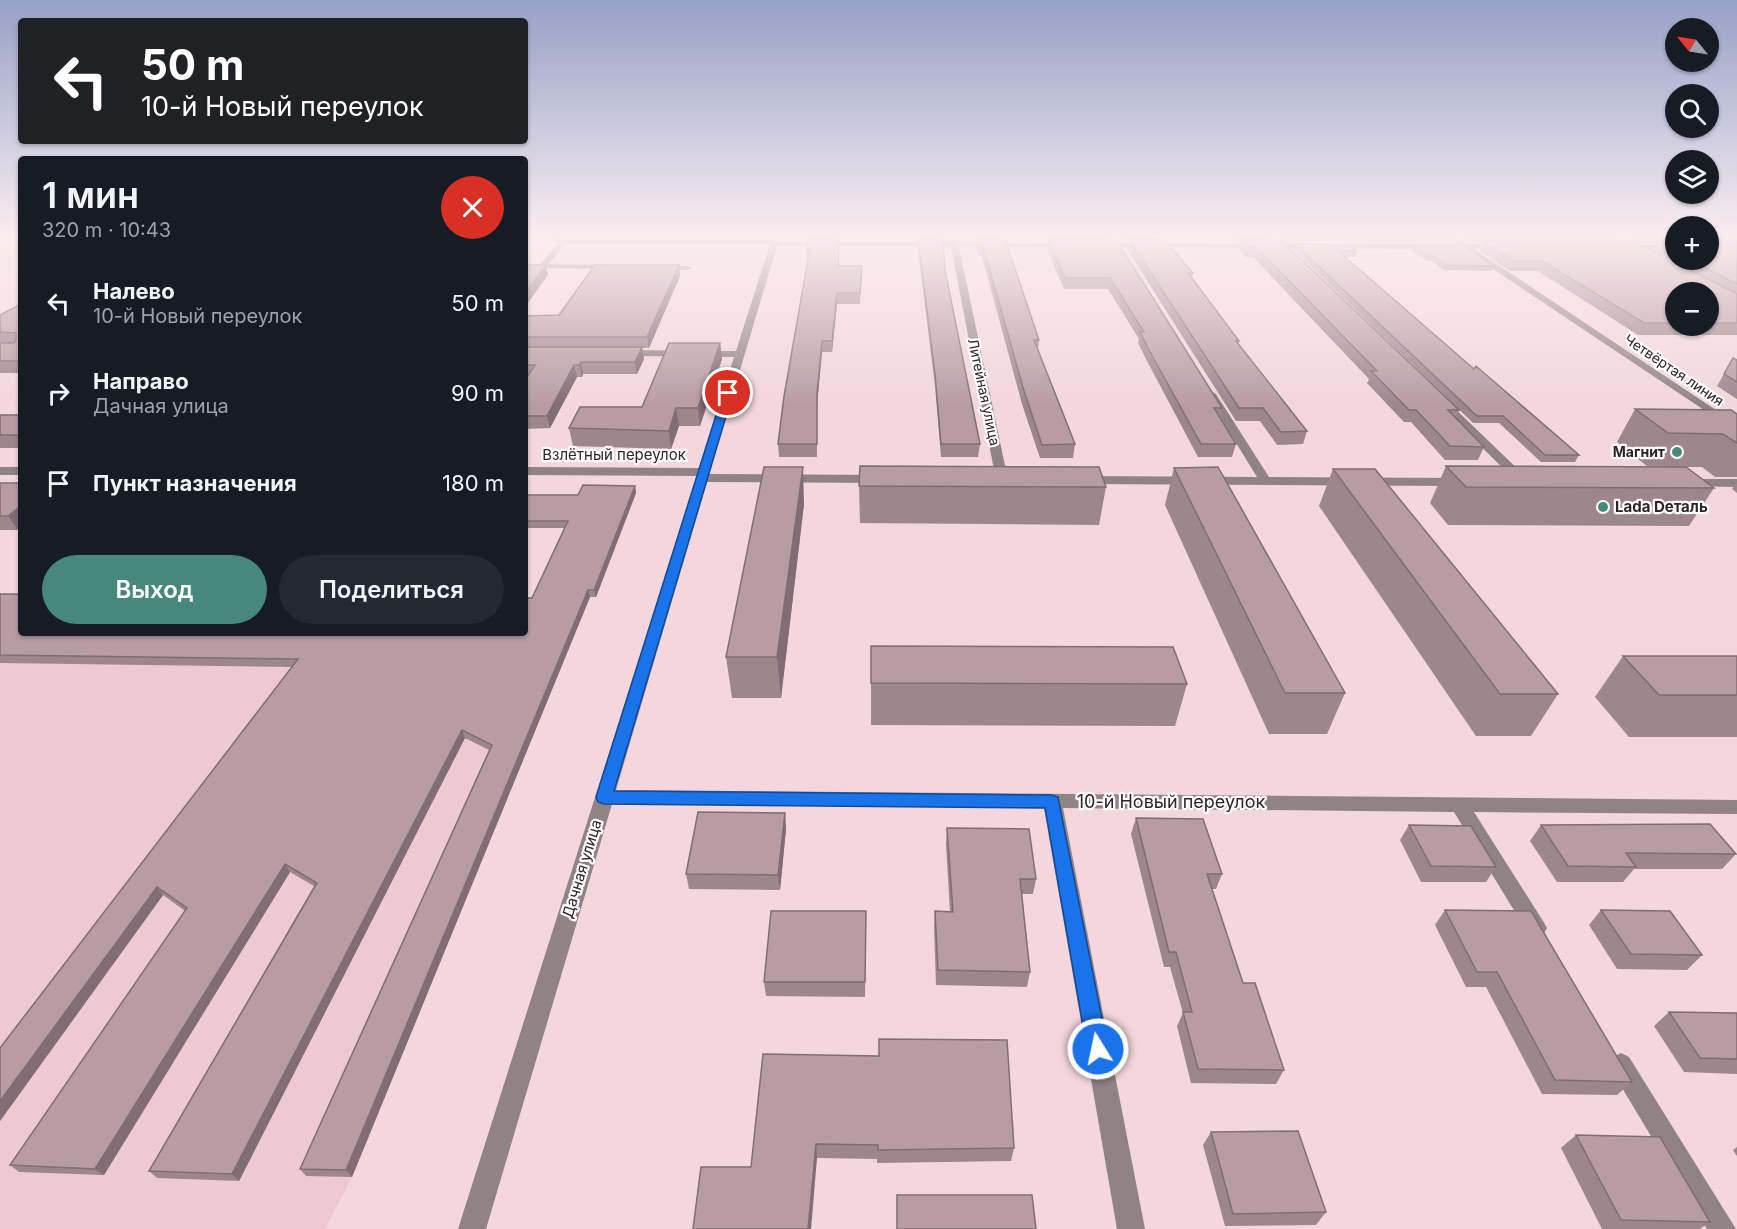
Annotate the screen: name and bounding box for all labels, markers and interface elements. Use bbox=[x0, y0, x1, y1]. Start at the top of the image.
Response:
north arrow bbox=[1665, 18, 1719, 72]
map controls bbox=[1665, 18, 1719, 336]
text: 50 m bbox=[141, 39, 244, 90]
icon: left bbox=[42, 42, 120, 120]
button: search bbox=[1665, 84, 1719, 138]
text: 10-й Новый переулок bbox=[141, 90, 424, 123]
button: layers bbox=[1665, 150, 1719, 204]
text: 1 мин bbox=[42, 173, 139, 217]
button: close bbox=[441, 176, 504, 239]
button: + bbox=[1665, 216, 1719, 270]
text: 320 m · 10:43 bbox=[42, 218, 171, 242]
text: Налево bbox=[93, 278, 175, 304]
button: − bbox=[1665, 282, 1719, 336]
icon: left bbox=[42, 287, 75, 320]
text: 50 m bbox=[451, 290, 504, 316]
text: 10-й Новый переулок bbox=[93, 304, 302, 328]
street label: Четвёртая линия bbox=[1621, 330, 1727, 409]
street label: Литейная улица bbox=[965, 337, 1004, 447]
pin bbox=[702, 367, 753, 418]
text: Направо bbox=[93, 368, 189, 394]
icon: arrive bbox=[711, 376, 744, 409]
icon: right bbox=[42, 377, 75, 410]
text: 90 m bbox=[451, 380, 504, 406]
text: Дачная улица bbox=[93, 394, 229, 418]
place label: Магнит bbox=[1613, 443, 1665, 460]
street label: Взлётный переулок bbox=[542, 445, 686, 464]
marker: Магнит bbox=[1670, 445, 1684, 459]
icon: arrive bbox=[42, 467, 75, 500]
text: Пункт назначения bbox=[93, 470, 297, 496]
text: 180 m bbox=[442, 470, 504, 496]
place label: Lada Dеталь bbox=[1615, 497, 1708, 516]
marker: Lada Dеталь bbox=[1596, 500, 1610, 514]
button: Выход bbox=[42, 555, 267, 624]
button: Поделиться bbox=[279, 555, 504, 624]
street label: 10-й Новый переулок bbox=[1077, 791, 1265, 812]
street label: Дачная улица bbox=[558, 817, 605, 920]
position arrow bbox=[1066, 1017, 1130, 1081]

